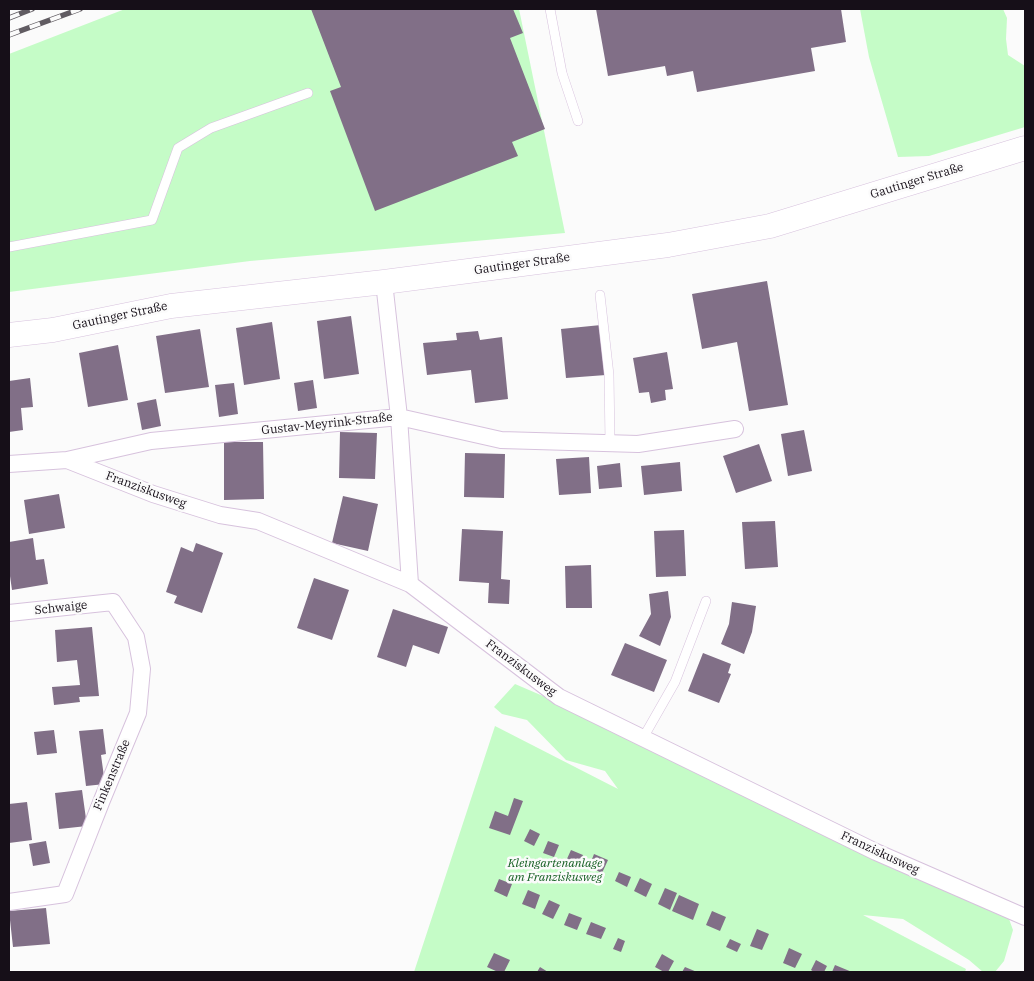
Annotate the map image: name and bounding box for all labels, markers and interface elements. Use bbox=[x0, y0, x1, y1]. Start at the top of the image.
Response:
street label: Gautinger Straße bbox=[869, 160, 965, 202]
street label: Gautinger Straße bbox=[473, 250, 571, 278]
street label: Gautinger Straße bbox=[71, 299, 169, 333]
street label: Gustav-Meyrink-Straße bbox=[261, 410, 393, 438]
street label: Franziskusweg bbox=[104, 469, 188, 511]
street label: Schwaige bbox=[34, 598, 88, 618]
street label: Franziskusweg bbox=[483, 637, 559, 699]
street label: Finkenstraße bbox=[91, 737, 133, 813]
street label: Franziskusweg bbox=[839, 829, 921, 877]
park label: Kleingartenanlage am Franziskusweg bbox=[508, 857, 602, 885]

